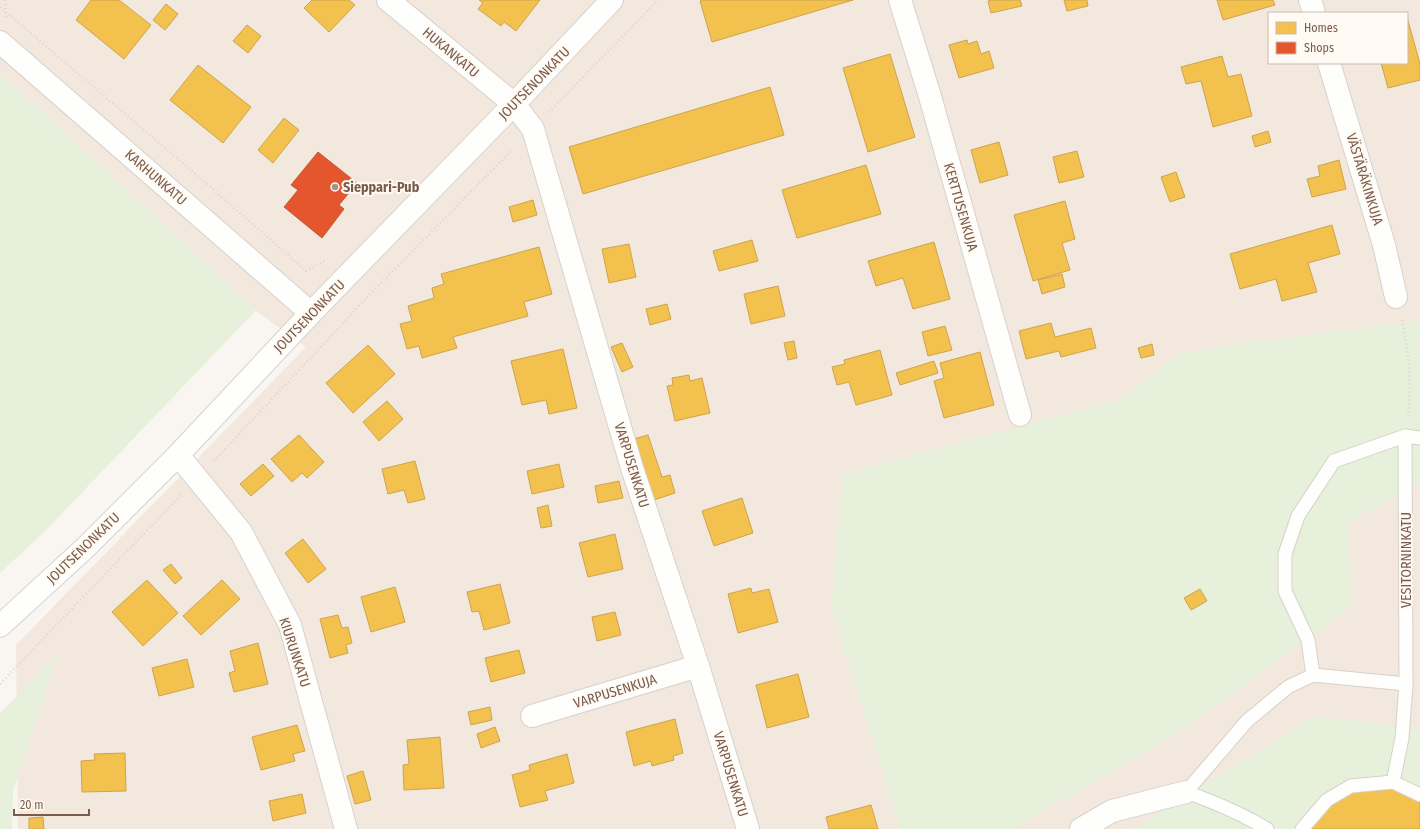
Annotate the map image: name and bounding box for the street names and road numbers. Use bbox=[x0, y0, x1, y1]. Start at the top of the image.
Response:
street label: HUKANKATU bbox=[419, 24, 482, 81]
street label: JOUTSENONKATU bbox=[495, 43, 574, 123]
street label: VÄSTÄRÄKINKUJA bbox=[1342, 131, 1387, 228]
street label: KARHUNKATU bbox=[121, 146, 190, 209]
street label: KERTTUSENKUJA bbox=[940, 161, 981, 254]
street label: JOUTSENONKATU bbox=[270, 276, 349, 356]
street label: VARPUSENKATU bbox=[611, 421, 653, 510]
street label: JOUTSENONKATU bbox=[43, 509, 123, 588]
street label: VESITORNINKATU bbox=[1398, 512, 1415, 608]
street label: KIURUNKATU bbox=[275, 615, 314, 689]
street label: VARPUSENKUJA bbox=[572, 671, 659, 712]
street label: VARPUSENKATU bbox=[710, 730, 752, 819]

